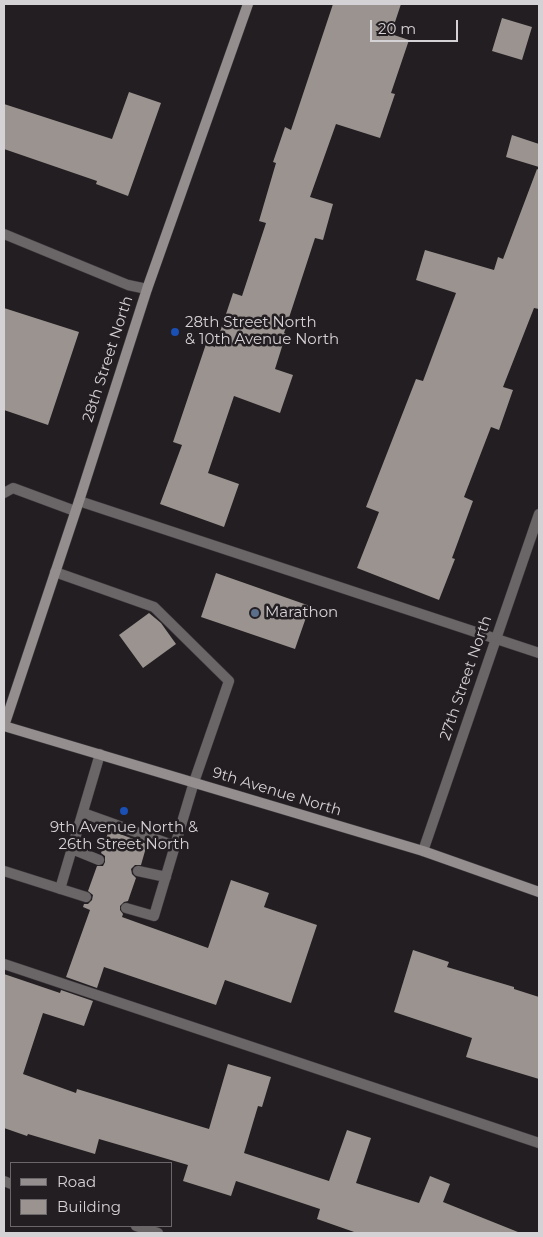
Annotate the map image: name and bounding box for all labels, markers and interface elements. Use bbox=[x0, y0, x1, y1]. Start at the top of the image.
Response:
scale bar bbox=[373, 10, 460, 42]
text: 20 m bbox=[378, 19, 416, 38]
street label: 28th Street North bbox=[79, 294, 137, 424]
place label: 28th Street North & 10th Avenue North bbox=[185, 314, 339, 349]
marker: 28th Street North & 10th Avenue North bbox=[169, 326, 181, 338]
place label: Marathon bbox=[265, 604, 338, 622]
marker: Marathon bbox=[249, 607, 261, 619]
street label: 27th Street North bbox=[436, 613, 496, 743]
street label: 9th Avenue North bbox=[210, 764, 344, 820]
marker: 9th Avenue North & 26th Street North bbox=[118, 805, 130, 817]
place label: 9th Avenue North & 26th Street North bbox=[50, 819, 198, 854]
legend bbox=[10, 1162, 172, 1227]
text: Road bbox=[57, 1172, 96, 1191]
text: Building bbox=[57, 1197, 121, 1216]

